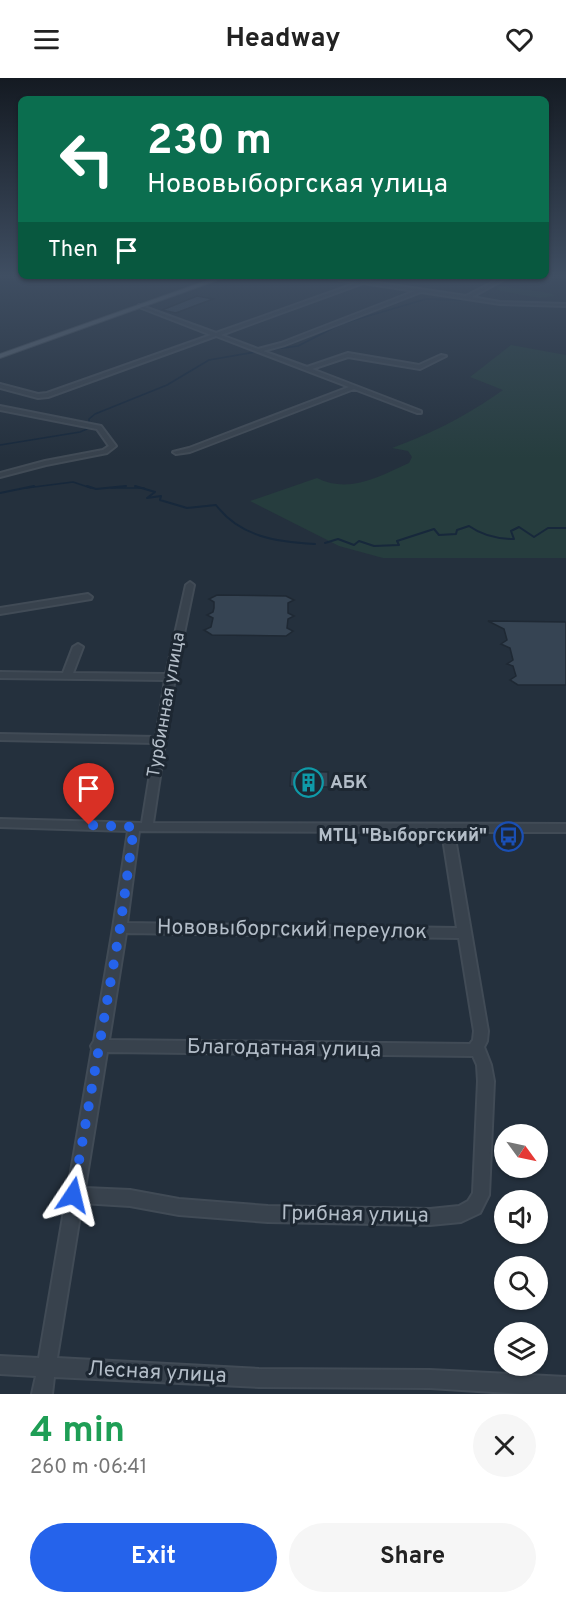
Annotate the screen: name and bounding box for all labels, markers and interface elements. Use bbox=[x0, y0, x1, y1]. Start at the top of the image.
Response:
text: Headway bbox=[225, 22, 341, 56]
icon: menu bbox=[30, 23, 63, 56]
icon: heart bbox=[503, 23, 536, 56]
text: 230 m bbox=[147, 116, 272, 169]
icon: left bbox=[48, 120, 126, 198]
text: Нововыборгская улица bbox=[147, 168, 448, 202]
icon: arrive bbox=[110, 234, 143, 267]
text: Then bbox=[48, 237, 98, 264]
street label: Турбинная улица bbox=[143, 630, 191, 780]
pin bbox=[63, 763, 114, 825]
building icon: АБК bbox=[293, 767, 325, 799]
icon: arrive bbox=[72, 772, 105, 805]
place label: АБК bbox=[330, 772, 368, 795]
bus stop icon: МТЦ "Выборгский" bbox=[492, 820, 524, 852]
place label: МТЦ "Выборгский" bbox=[318, 825, 487, 848]
street label: Нововыборгский переулок bbox=[157, 914, 427, 946]
street label: Благодатная улица bbox=[187, 1034, 381, 1064]
north arrow bbox=[494, 1124, 548, 1178]
map controls bbox=[494, 1124, 548, 1376]
position arrow bbox=[41, 1163, 105, 1227]
button: sound bbox=[494, 1190, 548, 1244]
street label: Грибная улица bbox=[281, 1200, 429, 1230]
button: search bbox=[494, 1256, 548, 1310]
button: layers bbox=[494, 1322, 548, 1376]
street label: Лесная улица bbox=[87, 1356, 227, 1390]
text: 4 min bbox=[30, 1409, 125, 1455]
button: close bbox=[473, 1414, 536, 1477]
text: 260 m · 06:41 bbox=[30, 1455, 147, 1481]
button: Exit bbox=[30, 1523, 277, 1592]
button: Share bbox=[289, 1523, 536, 1592]

